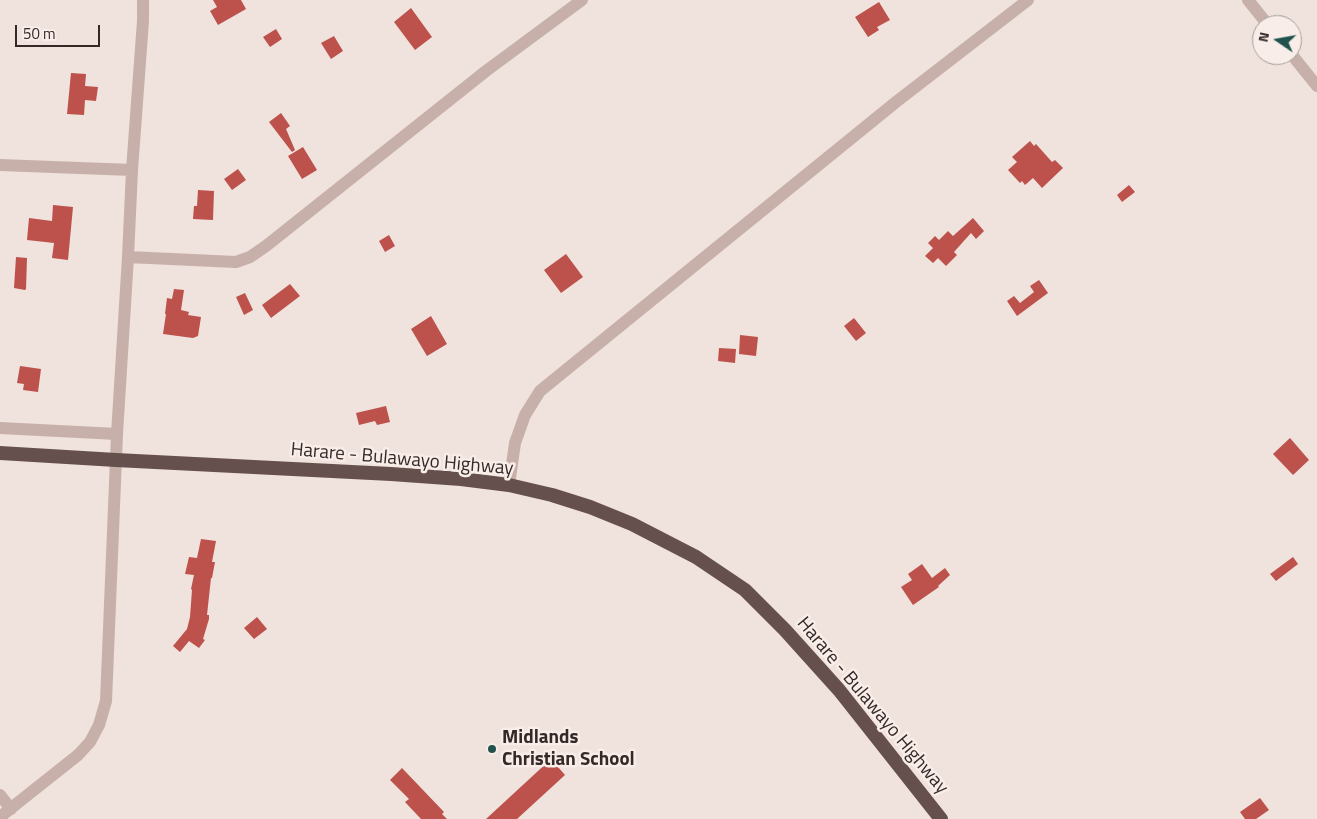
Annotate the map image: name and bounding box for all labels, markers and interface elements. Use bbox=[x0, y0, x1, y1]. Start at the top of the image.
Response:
scale bar bbox=[18, 15, 102, 47]
north arrow bbox=[1252, 15, 1302, 65]
text: 50 m bbox=[23, 22, 56, 45]
text: N bbox=[1252, 30, 1274, 44]
street label: Harare - Bulawayo Highway bbox=[290, 439, 514, 481]
street label: Harare - Bulawayo Highway bbox=[791, 613, 953, 799]
place label: Midlands Christian School bbox=[502, 727, 635, 771]
marker: Midlands Christian School bbox=[486, 743, 498, 755]

